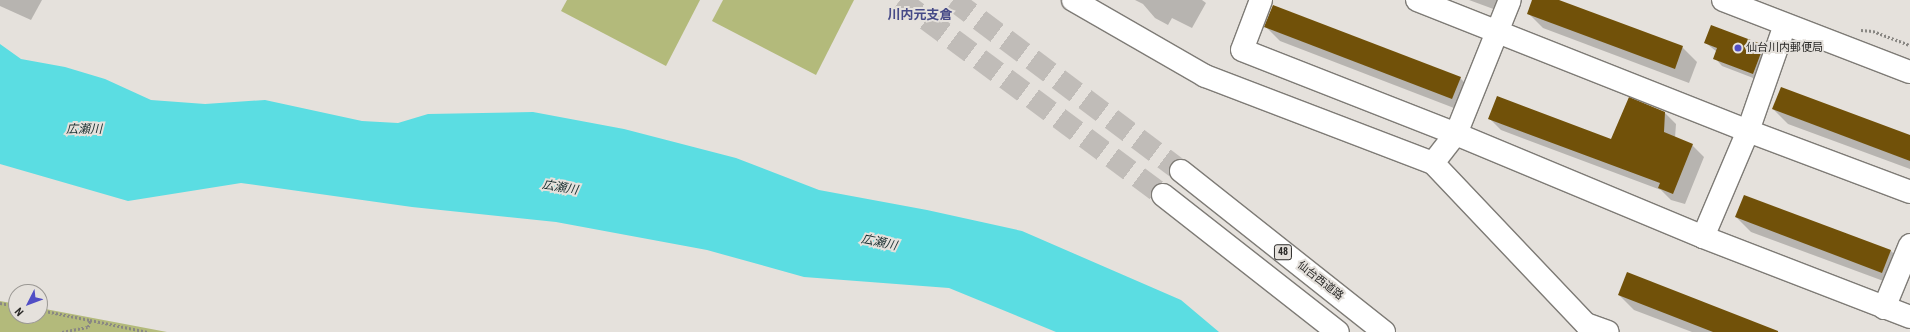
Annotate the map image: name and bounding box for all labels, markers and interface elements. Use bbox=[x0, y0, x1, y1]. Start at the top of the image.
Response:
district label: 川内元支倉 bbox=[888, 7, 952, 23]
place label: 仙台川内郵便局 bbox=[1746, 41, 1823, 55]
marker: 仙台川内郵便局 bbox=[1733, 43, 1743, 53]
water label: 広瀬川 bbox=[66, 123, 102, 137]
water label: 広瀬川 bbox=[541, 178, 579, 198]
water label: 広瀬川 bbox=[860, 232, 898, 254]
road number: 48 bbox=[1273, 244, 1293, 260]
street label: 仙台西道路 bbox=[1294, 259, 1346, 303]
north arrow bbox=[8, 284, 48, 324]
text: N bbox=[12, 305, 27, 319]

